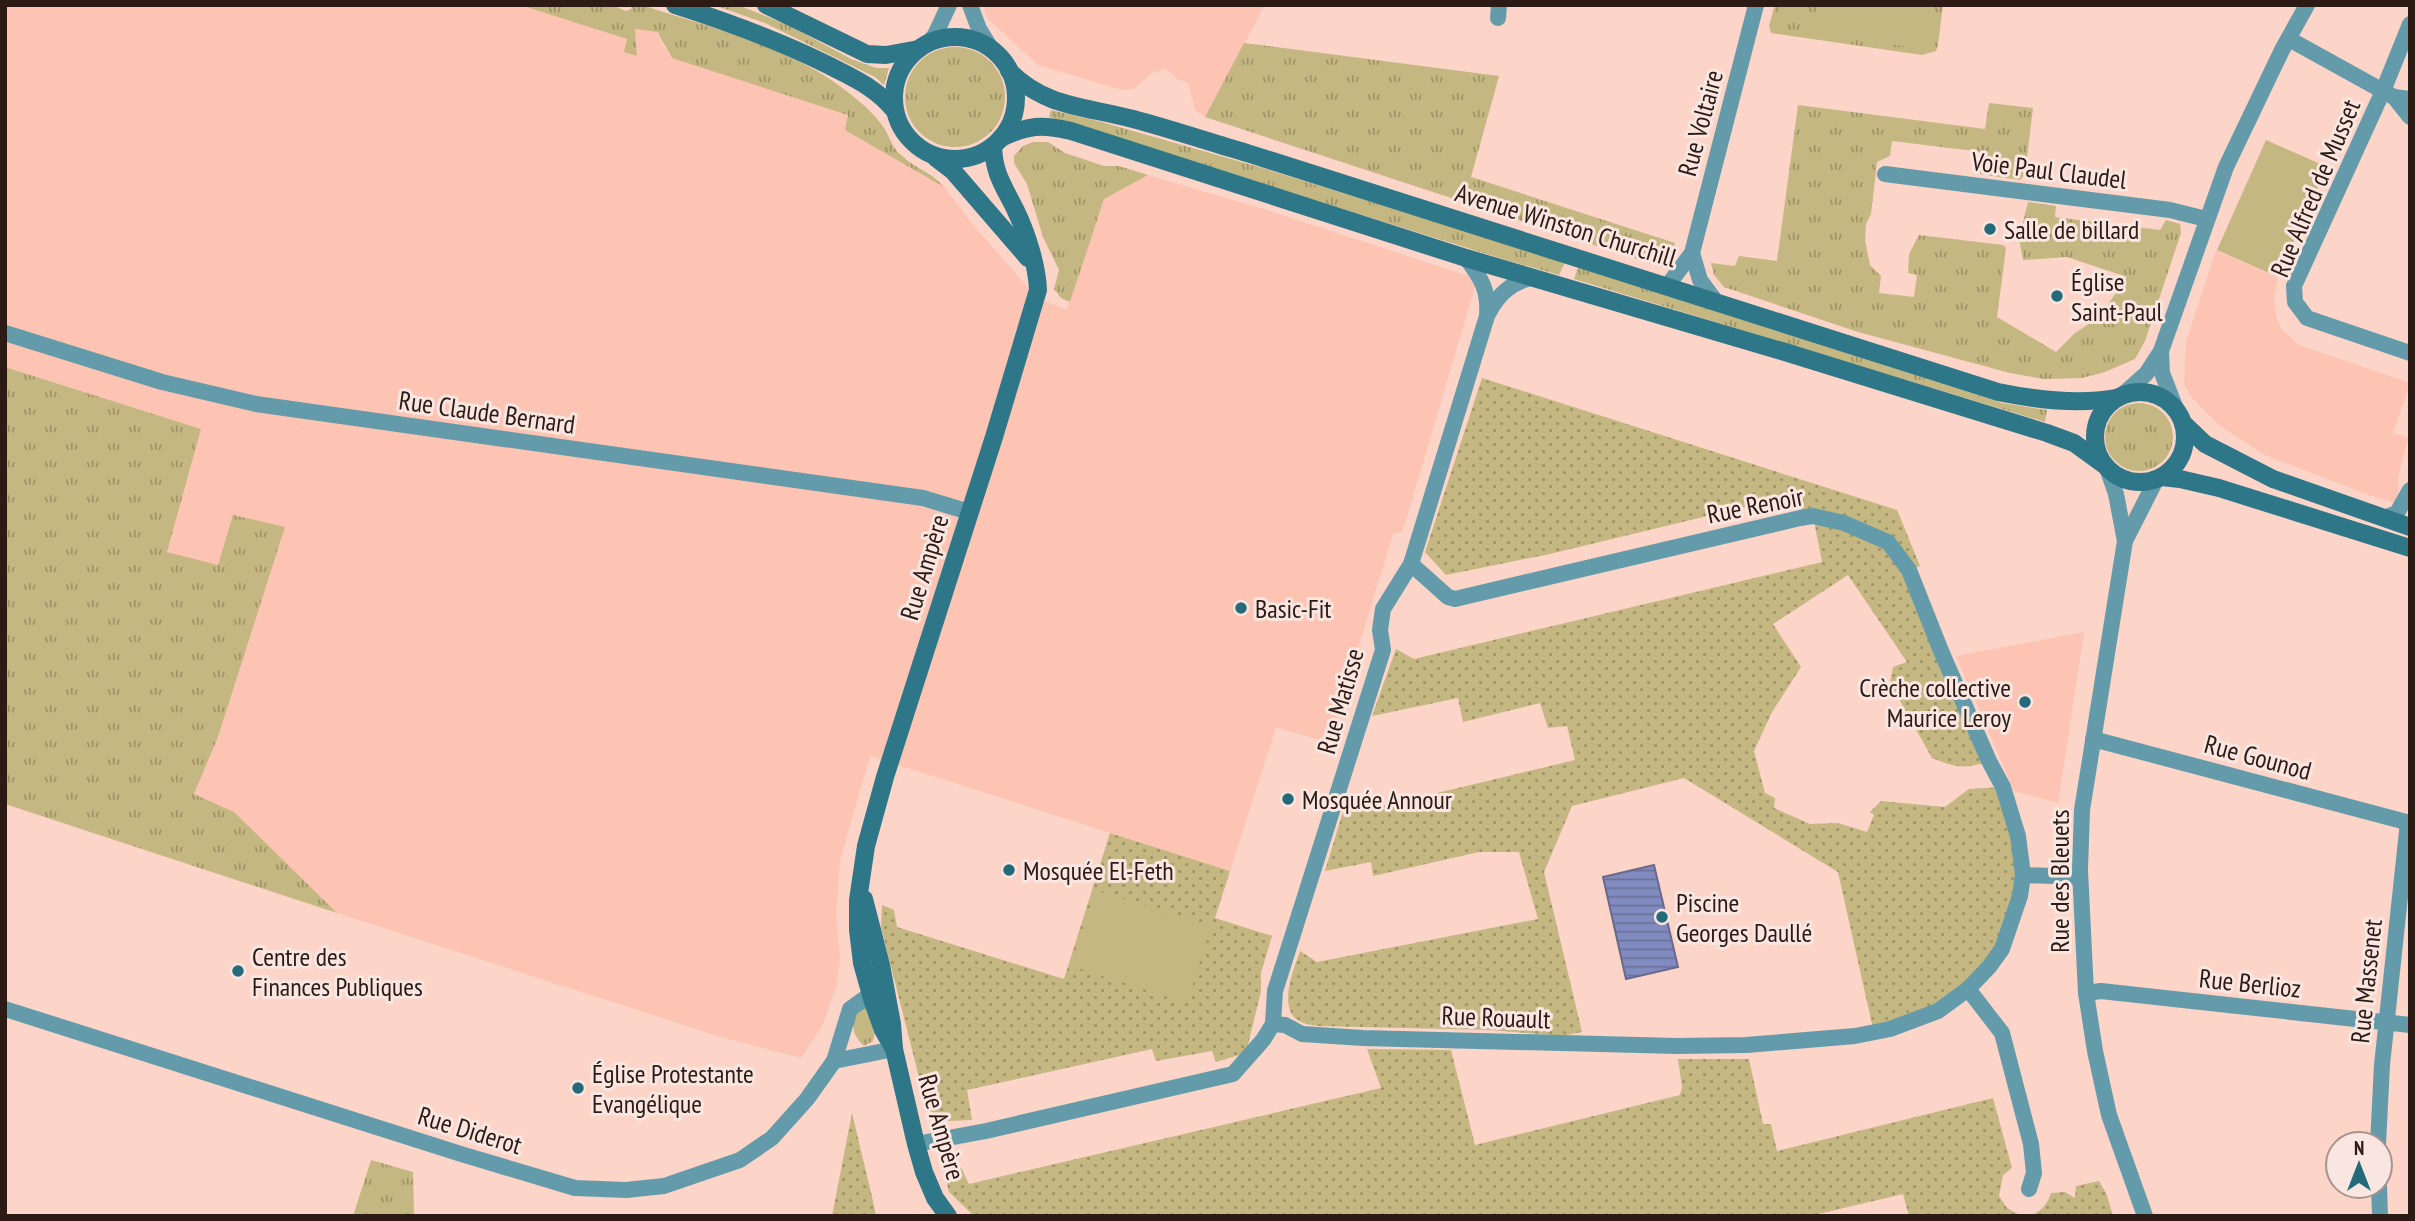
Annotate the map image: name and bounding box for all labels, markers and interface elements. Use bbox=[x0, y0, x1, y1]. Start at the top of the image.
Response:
street label: Rue Voltaire bbox=[1670, 66, 1730, 180]
street label: Rue Alfred de Musset bbox=[2263, 94, 2367, 282]
street label: Voie Paul Claudel bbox=[1969, 144, 2128, 196]
street label: Avenue Winston Churchill bbox=[1451, 176, 1681, 274]
place label: Salle de billard bbox=[2004, 213, 2139, 246]
marker: Salle de billard bbox=[1982, 221, 1998, 237]
place label: Église Saint-Paul bbox=[2071, 265, 2162, 328]
marker: Église Saint-Paul bbox=[2049, 288, 2065, 304]
street label: Rue Claude Bernard bbox=[397, 383, 577, 441]
street label: Rue Renoir bbox=[1704, 479, 1806, 531]
street label: Rue Ampère bbox=[892, 510, 956, 624]
place label: Basic-Fit bbox=[1255, 592, 1332, 625]
marker: Basic-Fit bbox=[1233, 600, 1249, 616]
street label: Rue Matisse bbox=[1309, 644, 1371, 758]
place label: Crèche collective Maurice Leroy bbox=[1859, 671, 2011, 734]
marker: Crèche collective Maurice Leroy bbox=[2017, 694, 2033, 710]
street label: Rue Gounod bbox=[2201, 727, 2315, 787]
place label: Mosquée Annour bbox=[1302, 783, 1452, 816]
marker: Mosquée Annour bbox=[1280, 791, 1296, 807]
street label: Rue des Bleuets bbox=[2043, 809, 2076, 953]
place label: Mosquée El-Feth bbox=[1023, 854, 1174, 887]
marker: Mosquée El-Feth bbox=[1001, 862, 1017, 878]
place label: Piscine Georges Daullé bbox=[1676, 886, 1812, 949]
marker: Piscine Georges Daullé bbox=[1654, 909, 1670, 925]
street label: Rue Massenet bbox=[2343, 917, 2389, 1045]
place label: Centre des Finances Publiques bbox=[252, 940, 423, 1003]
street label: Rue Berlioz bbox=[2198, 961, 2302, 1005]
marker: Centre des Finances Publiques bbox=[230, 963, 246, 979]
street label: Rue Rouault bbox=[1441, 999, 1551, 1035]
place label: Église Protestante Evangélique bbox=[592, 1057, 754, 1120]
street label: Rue Ampère bbox=[911, 1070, 973, 1184]
marker: Église Protestante Evangélique bbox=[570, 1080, 586, 1096]
street label: Rue Diderot bbox=[414, 1099, 526, 1161]
north arrow bbox=[2324, 1130, 2394, 1200]
text: N bbox=[2354, 1136, 2364, 1160]

